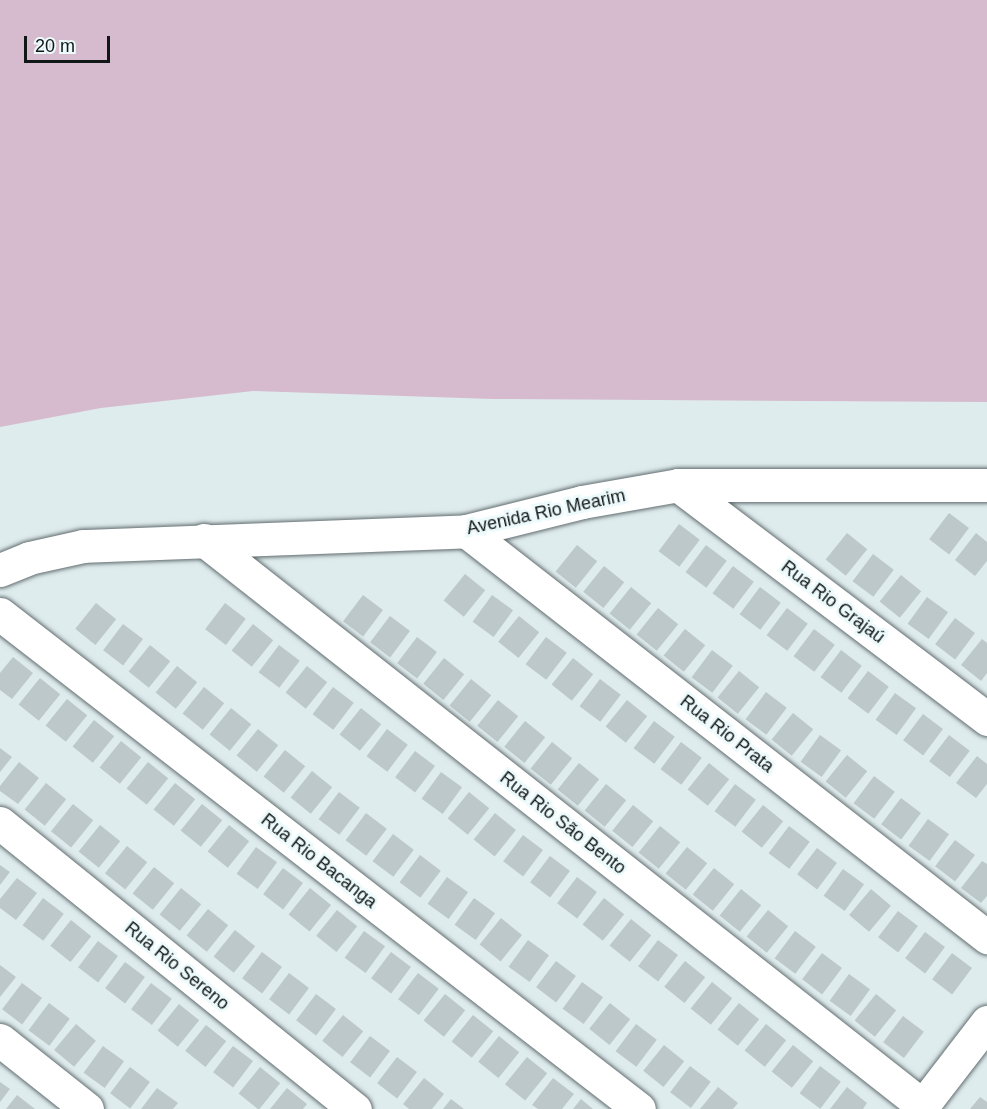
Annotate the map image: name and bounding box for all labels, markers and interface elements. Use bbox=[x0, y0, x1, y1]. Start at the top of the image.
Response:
scale bar bbox=[27, 24, 112, 62]
text: 20 m bbox=[35, 36, 75, 56]
street label: Avenida Rio Mearim bbox=[465, 485, 627, 539]
street label: Rua Rio Grajaú bbox=[777, 556, 889, 648]
street label: Rua Rio Prata bbox=[676, 691, 778, 777]
street label: Rua Rio São Bento bbox=[496, 767, 630, 879]
street label: Rua Rio Bacanga bbox=[257, 809, 381, 913]
street label: Rua Rio Sereno bbox=[120, 917, 234, 1015]

